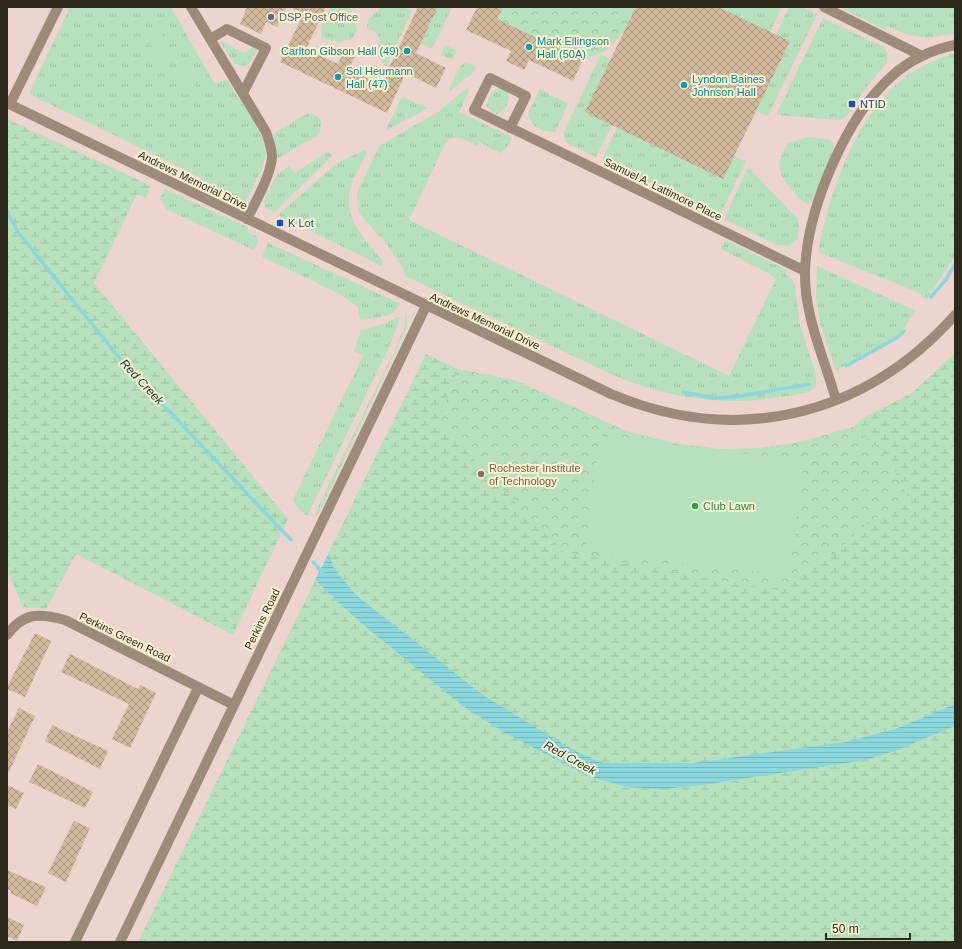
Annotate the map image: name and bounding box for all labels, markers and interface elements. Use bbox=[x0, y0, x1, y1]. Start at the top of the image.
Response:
place label: DSP Post Office bbox=[279, 11, 358, 23]
marker: DSP Post Office bbox=[266, 12, 276, 22]
place label: Mark Ellingson Hall (50A) bbox=[537, 35, 609, 60]
marker: Mark Ellingson Hall (50A) bbox=[524, 42, 534, 52]
place label: Carlton Gibson Hall (49) bbox=[281, 45, 399, 57]
marker: Carlton Gibson Hall (49) bbox=[402, 46, 412, 56]
place label: Sol Heumann Hall (47) bbox=[346, 65, 413, 90]
marker: Sol Heumann Hall (47) bbox=[333, 72, 343, 82]
place label: Lyndon Baines Johnson Hall bbox=[692, 73, 765, 98]
marker: Lyndon Baines Johnson Hall bbox=[679, 80, 689, 90]
place label: NTID bbox=[860, 98, 886, 110]
marker: NTID bbox=[847, 99, 857, 109]
street label: Andrews Memorial Drive bbox=[137, 148, 249, 212]
street label: Samuel A. Lattimore Place bbox=[602, 155, 724, 223]
place label: K Lot bbox=[288, 217, 314, 229]
marker: K Lot bbox=[275, 218, 285, 228]
street label: Andrews Memorial Drive bbox=[428, 290, 542, 352]
water label: Red Creek bbox=[117, 356, 167, 408]
place label: Rochester Institute of Technology bbox=[489, 462, 581, 487]
marker: Rochester Institute of Technology bbox=[476, 469, 486, 479]
place label: Club Lawn bbox=[703, 500, 755, 512]
marker: Club Lawn bbox=[690, 501, 700, 511]
street label: Perkins Road bbox=[242, 587, 282, 651]
street label: Perkins Green Road bbox=[78, 610, 172, 664]
water label: Red Creek bbox=[542, 738, 599, 779]
scale bar bbox=[826, 915, 910, 941]
text: 50 m bbox=[832, 922, 859, 936]

